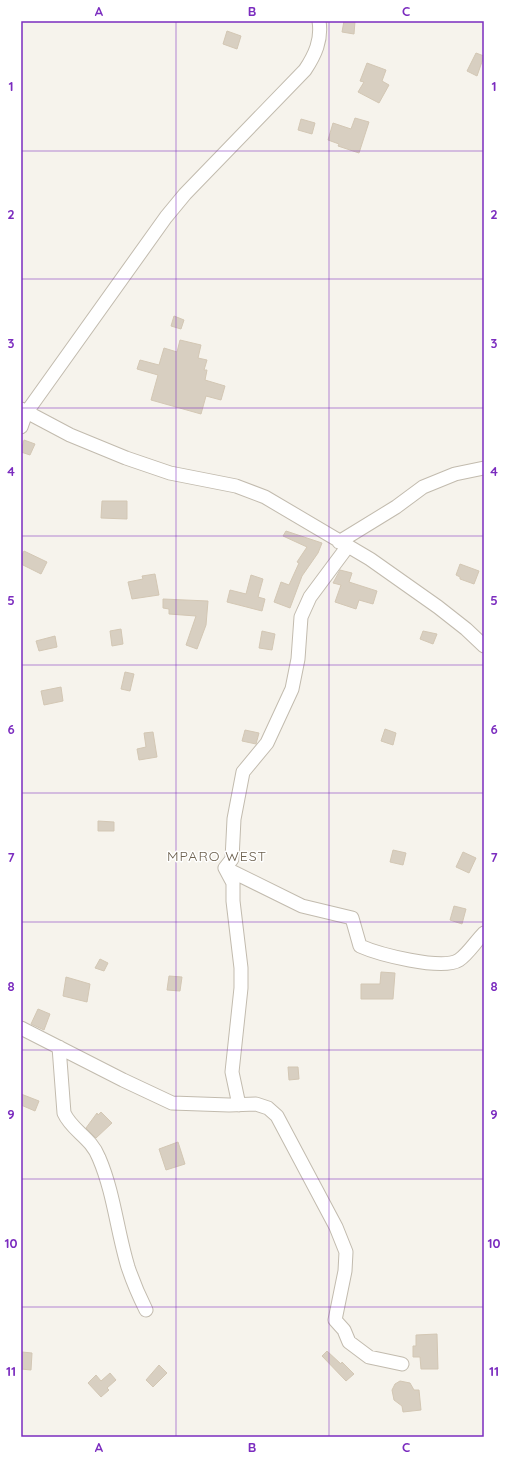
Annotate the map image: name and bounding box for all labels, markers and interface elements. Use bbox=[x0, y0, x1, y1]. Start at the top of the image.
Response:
text: A bbox=[95, 3, 104, 19]
text: B bbox=[248, 3, 256, 19]
text: C bbox=[402, 3, 410, 19]
text: 1 bbox=[8, 78, 14, 94]
text: 1 bbox=[491, 78, 497, 94]
text: 2 bbox=[7, 206, 15, 222]
text: 2 bbox=[490, 206, 498, 222]
text: 3 bbox=[8, 335, 15, 351]
text: 3 bbox=[491, 335, 498, 351]
text: 4 bbox=[7, 463, 15, 479]
text: 4 bbox=[490, 463, 498, 479]
text: 5 bbox=[7, 592, 15, 608]
text: 5 bbox=[490, 592, 498, 608]
text: 6 bbox=[7, 721, 15, 737]
text: 6 bbox=[490, 721, 498, 737]
district label: MPARO WEST bbox=[167, 847, 267, 865]
text: 7 bbox=[7, 849, 15, 865]
text: 7 bbox=[490, 849, 498, 865]
text: 8 bbox=[7, 978, 15, 994]
text: 8 bbox=[490, 978, 498, 994]
text: 9 bbox=[7, 1106, 15, 1122]
text: 9 bbox=[490, 1106, 498, 1122]
text: 10 bbox=[4, 1235, 18, 1251]
text: 10 bbox=[487, 1235, 501, 1251]
text: 11 bbox=[6, 1363, 16, 1379]
text: 11 bbox=[489, 1363, 499, 1379]
text: A bbox=[95, 1439, 104, 1455]
text: B bbox=[248, 1439, 256, 1455]
text: C bbox=[402, 1439, 410, 1455]

